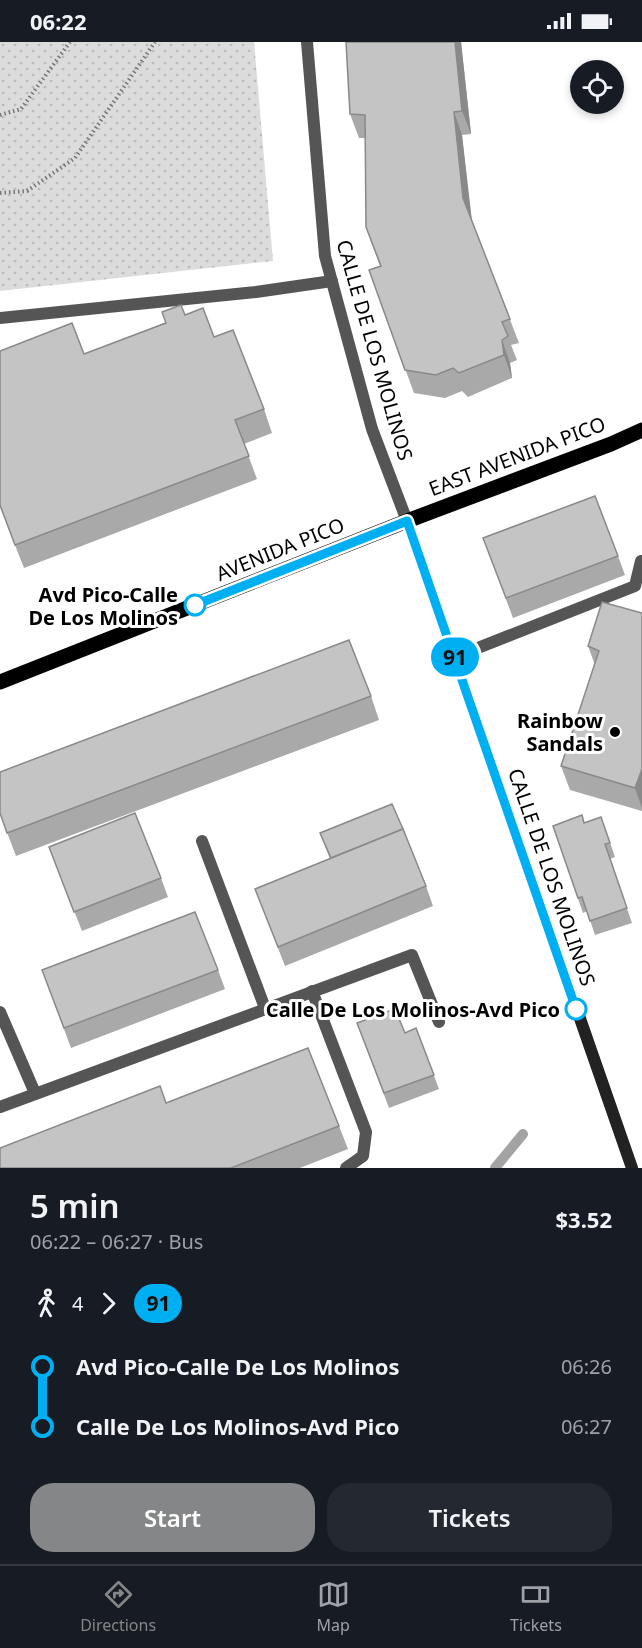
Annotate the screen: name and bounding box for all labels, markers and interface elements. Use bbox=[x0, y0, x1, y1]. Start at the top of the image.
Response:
text: 06:22 bbox=[30, 6, 87, 36]
map controls bbox=[570, 60, 624, 114]
button: locate bbox=[570, 60, 624, 114]
street label: CALLE DE LOS MOLINOS bbox=[331, 237, 419, 463]
street label: EAST AVENIDA PICO bbox=[425, 410, 609, 502]
street label: AVENIDA PICO bbox=[212, 511, 348, 587]
place label: Avd Pico-Calle De Los Molinos bbox=[28, 581, 178, 631]
marker: Avd Pico-Calle De Los Molinos bbox=[184, 594, 206, 616]
line badge: 91 bbox=[428, 638, 482, 676]
text: 91 bbox=[443, 643, 467, 671]
place label: Rainbow Sandals bbox=[517, 707, 603, 757]
marker: Rainbow Sandals bbox=[608, 725, 622, 739]
street label: CALLE DE LOS MOLINOS bbox=[502, 765, 602, 989]
place label: Calle De Los Molinos-Avd Pico bbox=[266, 996, 560, 1023]
marker: Calle De Los Molinos-Avd Pico bbox=[565, 998, 587, 1020]
text: 5 min bbox=[30, 1183, 120, 1228]
text: $3.52 bbox=[555, 1204, 612, 1234]
text: 06:22 – 06:27 · Bus bbox=[30, 1228, 203, 1255]
icon: walk bbox=[30, 1287, 63, 1320]
icon: forward bbox=[92, 1287, 125, 1320]
text: 91 bbox=[146, 1289, 170, 1317]
text: 4 bbox=[72, 1290, 83, 1317]
text: Avd Pico-Calle De Los Molinos bbox=[76, 1351, 400, 1381]
text: 06:26 bbox=[561, 1353, 612, 1380]
text: Calle De Los Molinos-Avd Pico bbox=[76, 1411, 400, 1441]
text: 06:27 bbox=[561, 1413, 612, 1440]
button: Start bbox=[30, 1483, 315, 1552]
button: Tickets bbox=[327, 1483, 612, 1552]
tab: Directions bbox=[80, 1578, 156, 1636]
tab: Map bbox=[316, 1578, 350, 1636]
tab: Tickets bbox=[510, 1578, 562, 1636]

